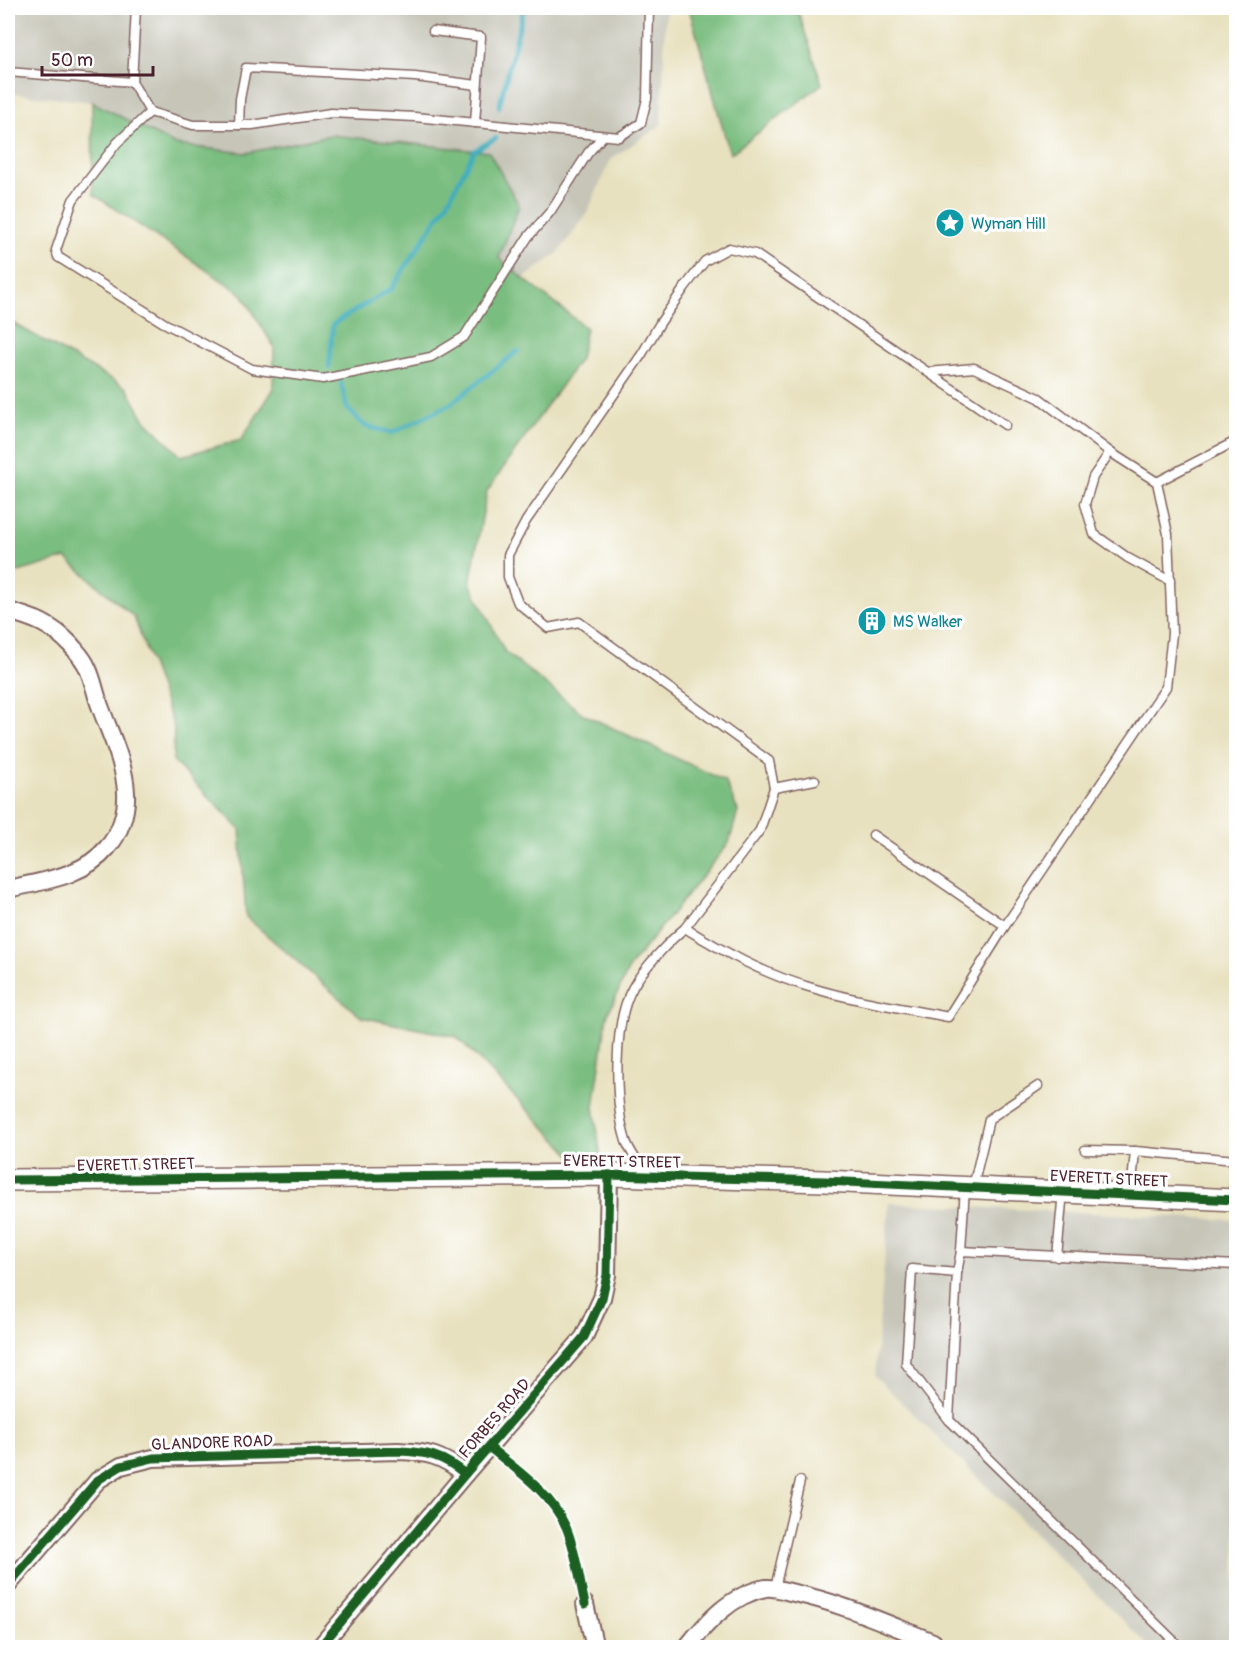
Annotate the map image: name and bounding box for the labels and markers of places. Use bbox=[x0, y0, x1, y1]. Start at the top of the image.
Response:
place icon: Wyman Hill bbox=[934, 207, 966, 239]
place label: Wyman Hill bbox=[971, 214, 1046, 234]
building icon: MS Walker bbox=[856, 605, 888, 637]
place label: MS Walker bbox=[893, 612, 963, 632]

